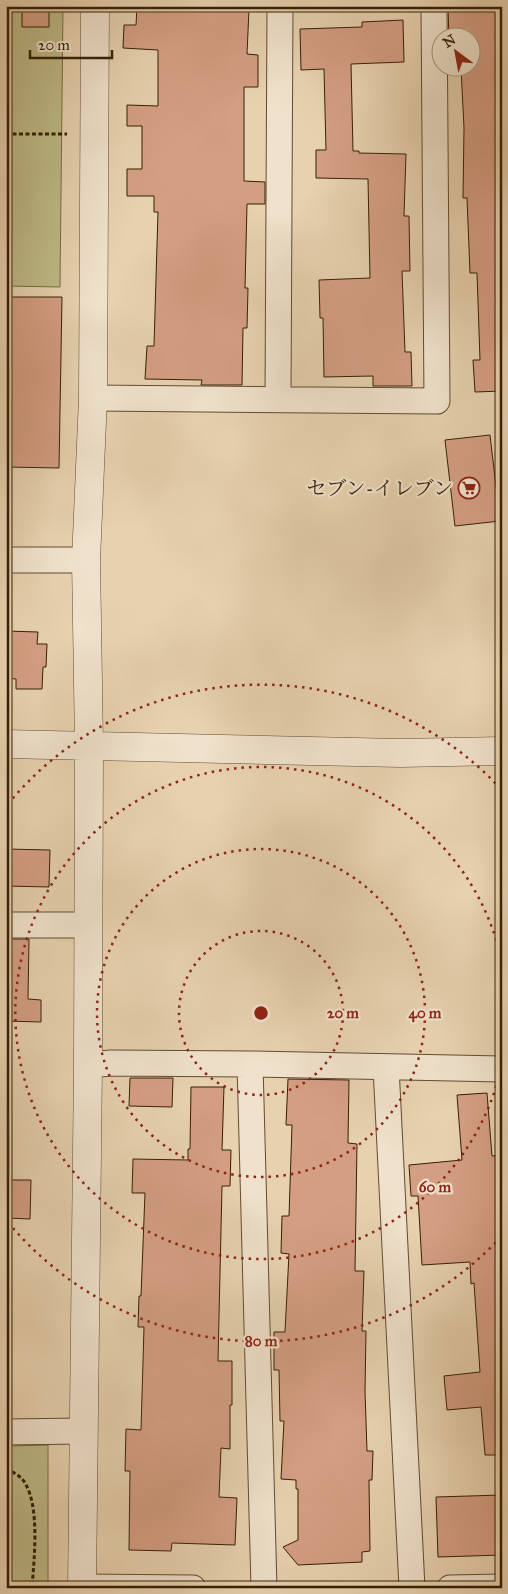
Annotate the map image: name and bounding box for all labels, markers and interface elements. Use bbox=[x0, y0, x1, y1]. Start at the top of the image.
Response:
scale bar bbox=[30, 28, 112, 60]
north arrow bbox=[430, 28, 480, 78]
text: N bbox=[440, 31, 459, 52]
text: 20 m bbox=[38, 36, 70, 54]
place label: セブン-イレブン bbox=[306, 476, 453, 500]
supermarket icon: セブン-イレブン bbox=[457, 476, 481, 500]
centre of rings bbox=[252, 1004, 270, 1022]
text: 20 m bbox=[327, 1004, 359, 1022]
text: 40 m bbox=[409, 1004, 442, 1023]
text: 60 m bbox=[419, 1178, 452, 1196]
text: 80 m bbox=[245, 1332, 278, 1350]

